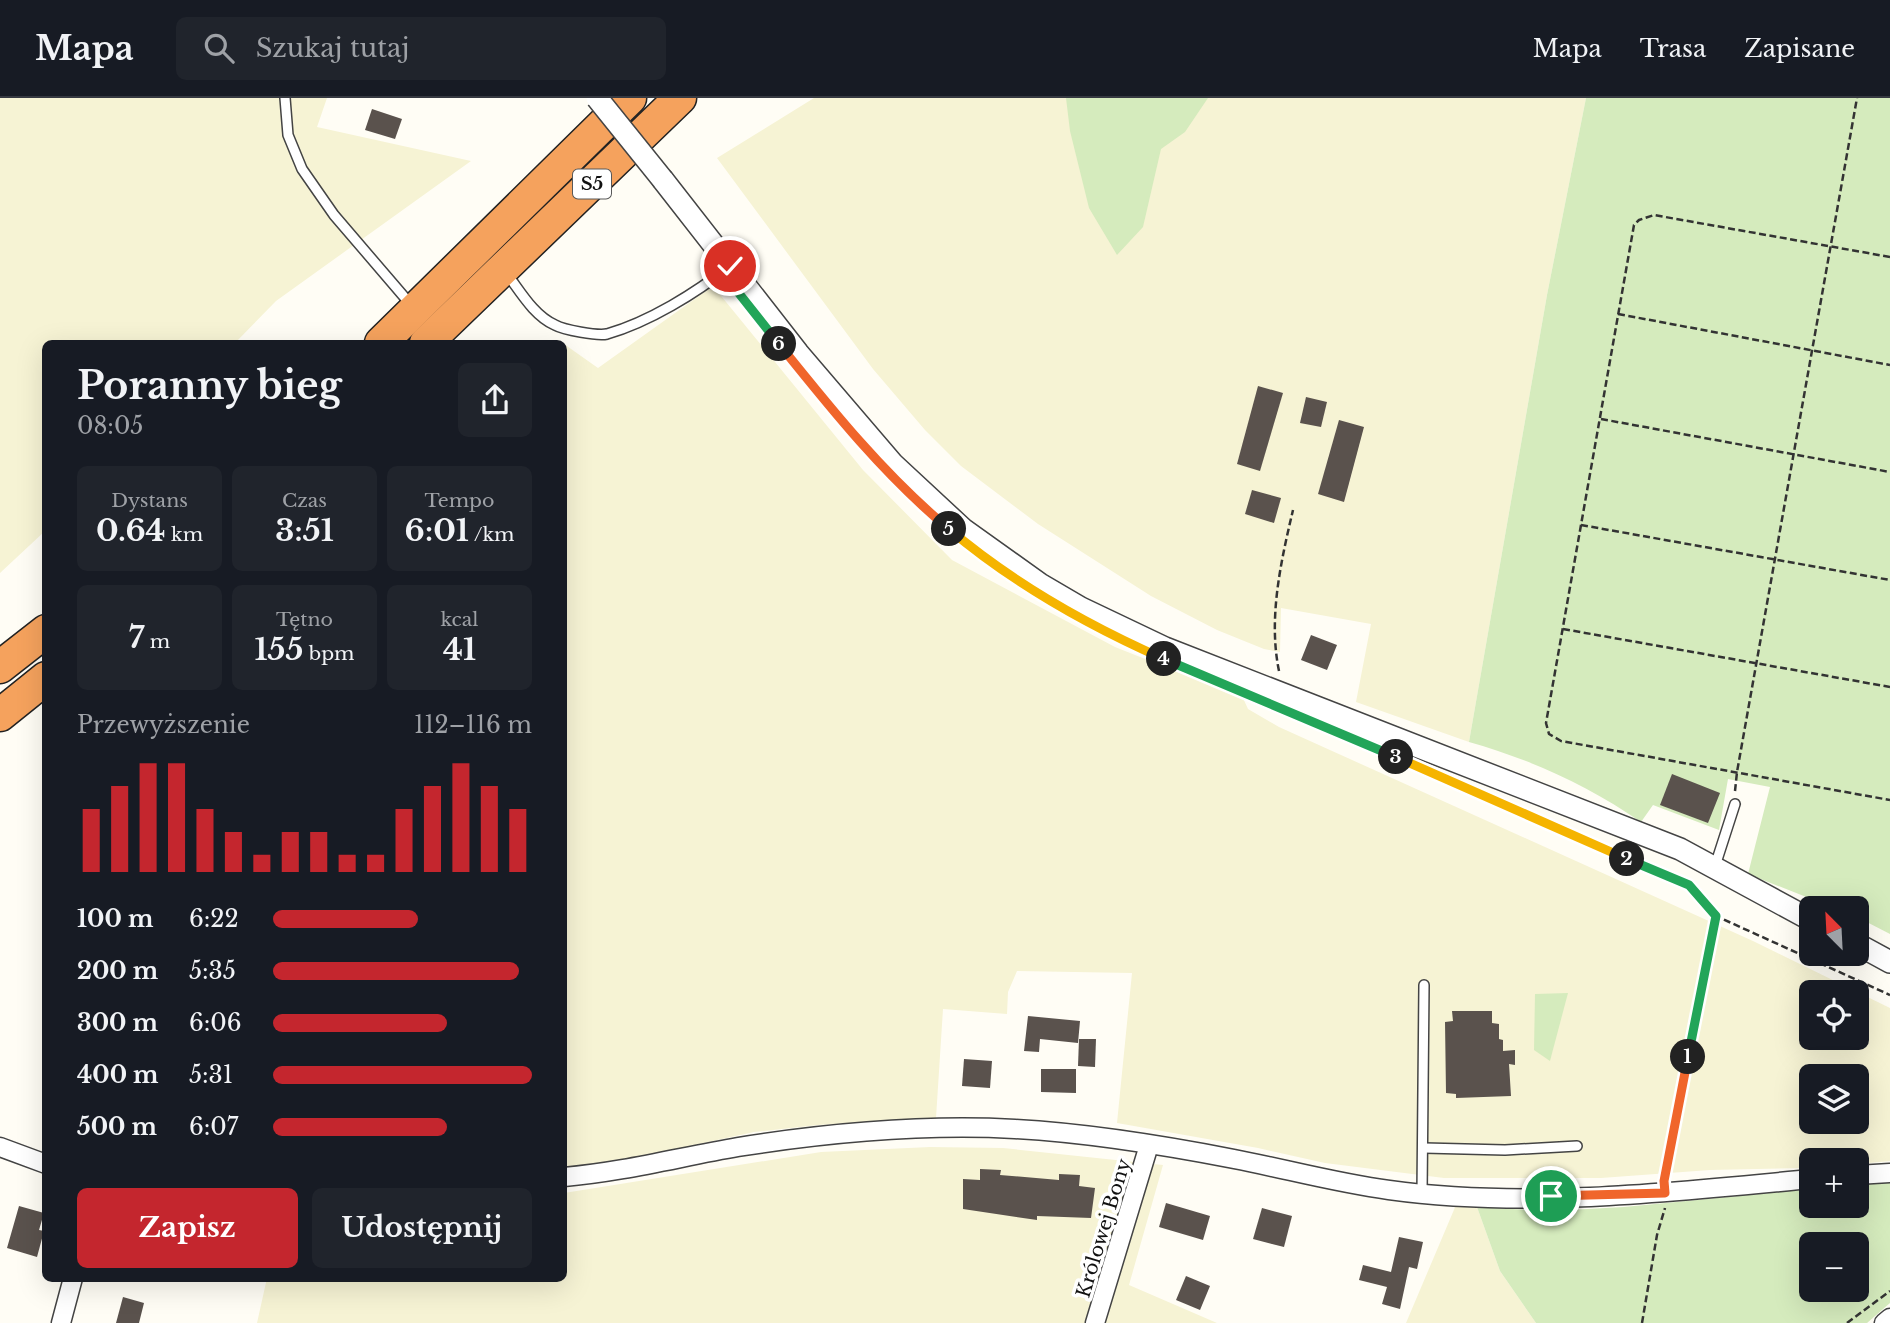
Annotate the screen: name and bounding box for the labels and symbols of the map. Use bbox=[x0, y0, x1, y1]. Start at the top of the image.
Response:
road number: S5 bbox=[573, 170, 611, 198]
pin bbox=[700, 236, 760, 296]
pin: 6 bbox=[762, 327, 796, 362]
pin: 5 bbox=[932, 512, 967, 546]
pin: 4 bbox=[1146, 642, 1182, 676]
pin: 3 bbox=[1378, 740, 1414, 774]
pin: 2 bbox=[1610, 842, 1644, 876]
north arrow bbox=[1799, 896, 1869, 966]
pin: 1 bbox=[1670, 1040, 1706, 1074]
street label: Królowej Bony bbox=[1071, 1156, 1136, 1300]
pin bbox=[1521, 1166, 1581, 1226]

